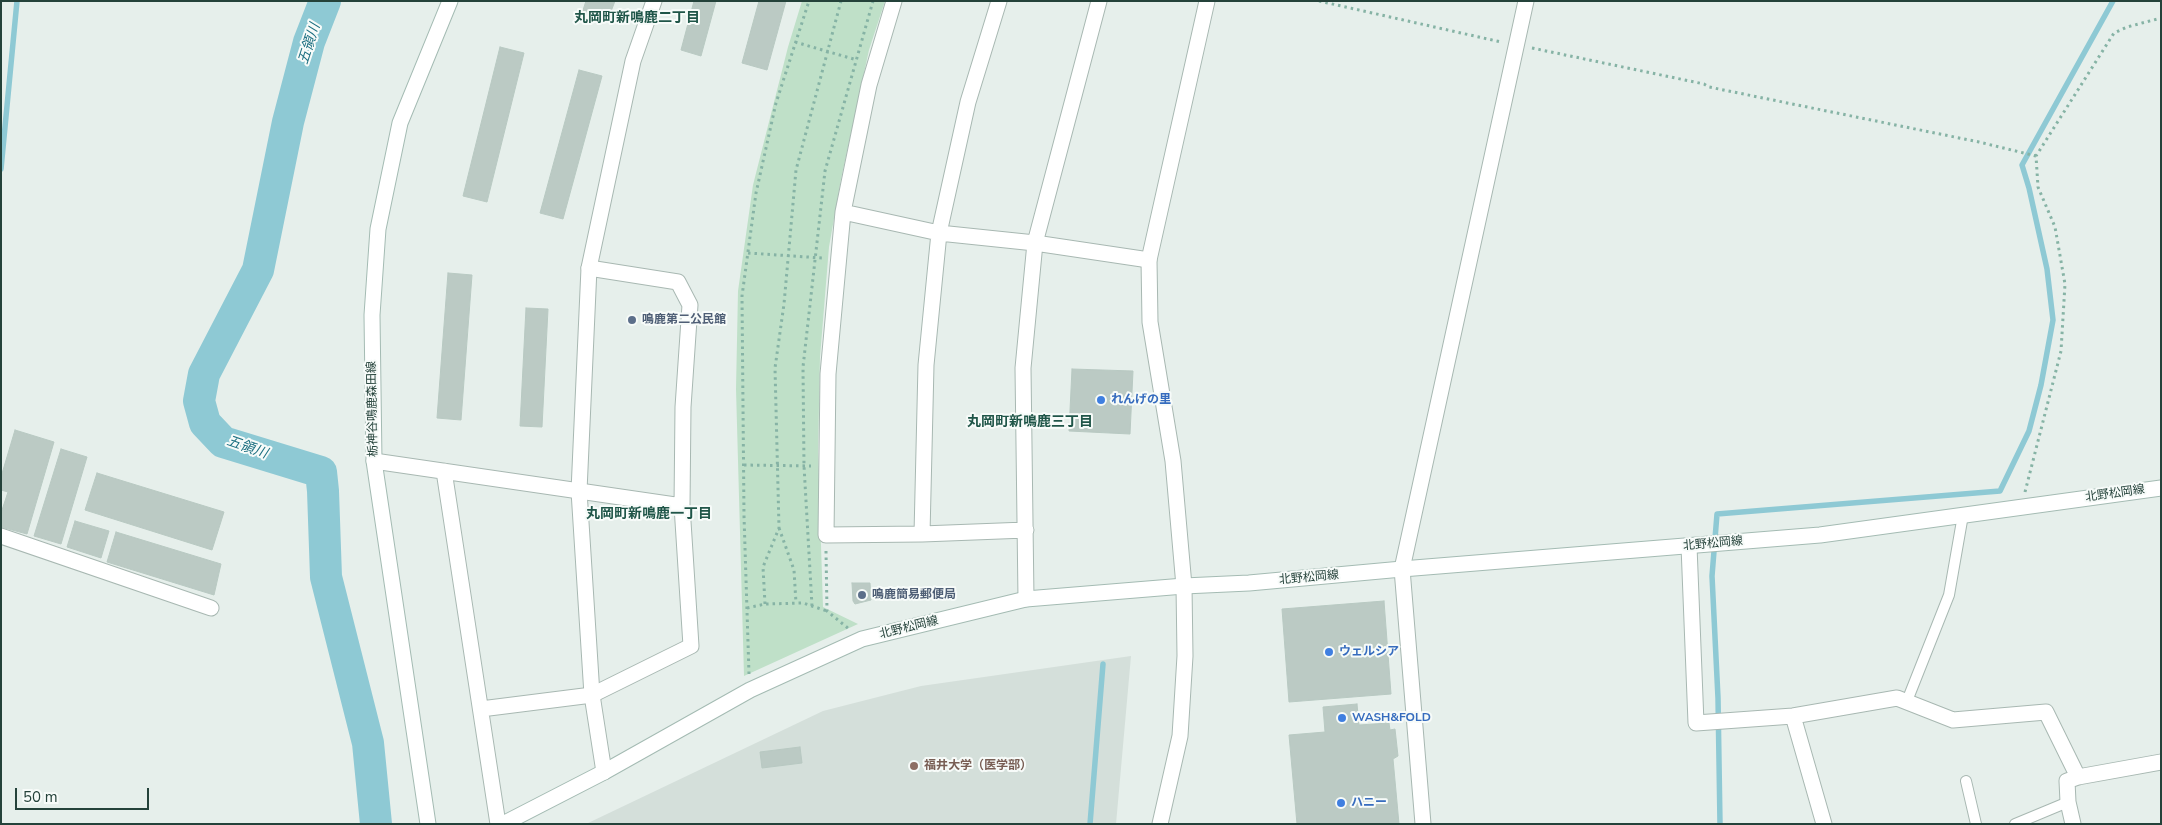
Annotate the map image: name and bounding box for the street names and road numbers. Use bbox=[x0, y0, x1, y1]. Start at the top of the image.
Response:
street label: 栃神谷鳴鹿森田線 bbox=[365, 361, 381, 457]
street label: 北野松岡線 bbox=[2084, 483, 2146, 505]
street label: 北野松岡線 bbox=[1682, 534, 1744, 554]
street label: 北野松岡線 bbox=[1278, 568, 1340, 588]
street label: 北野松岡線 bbox=[878, 614, 940, 642]

